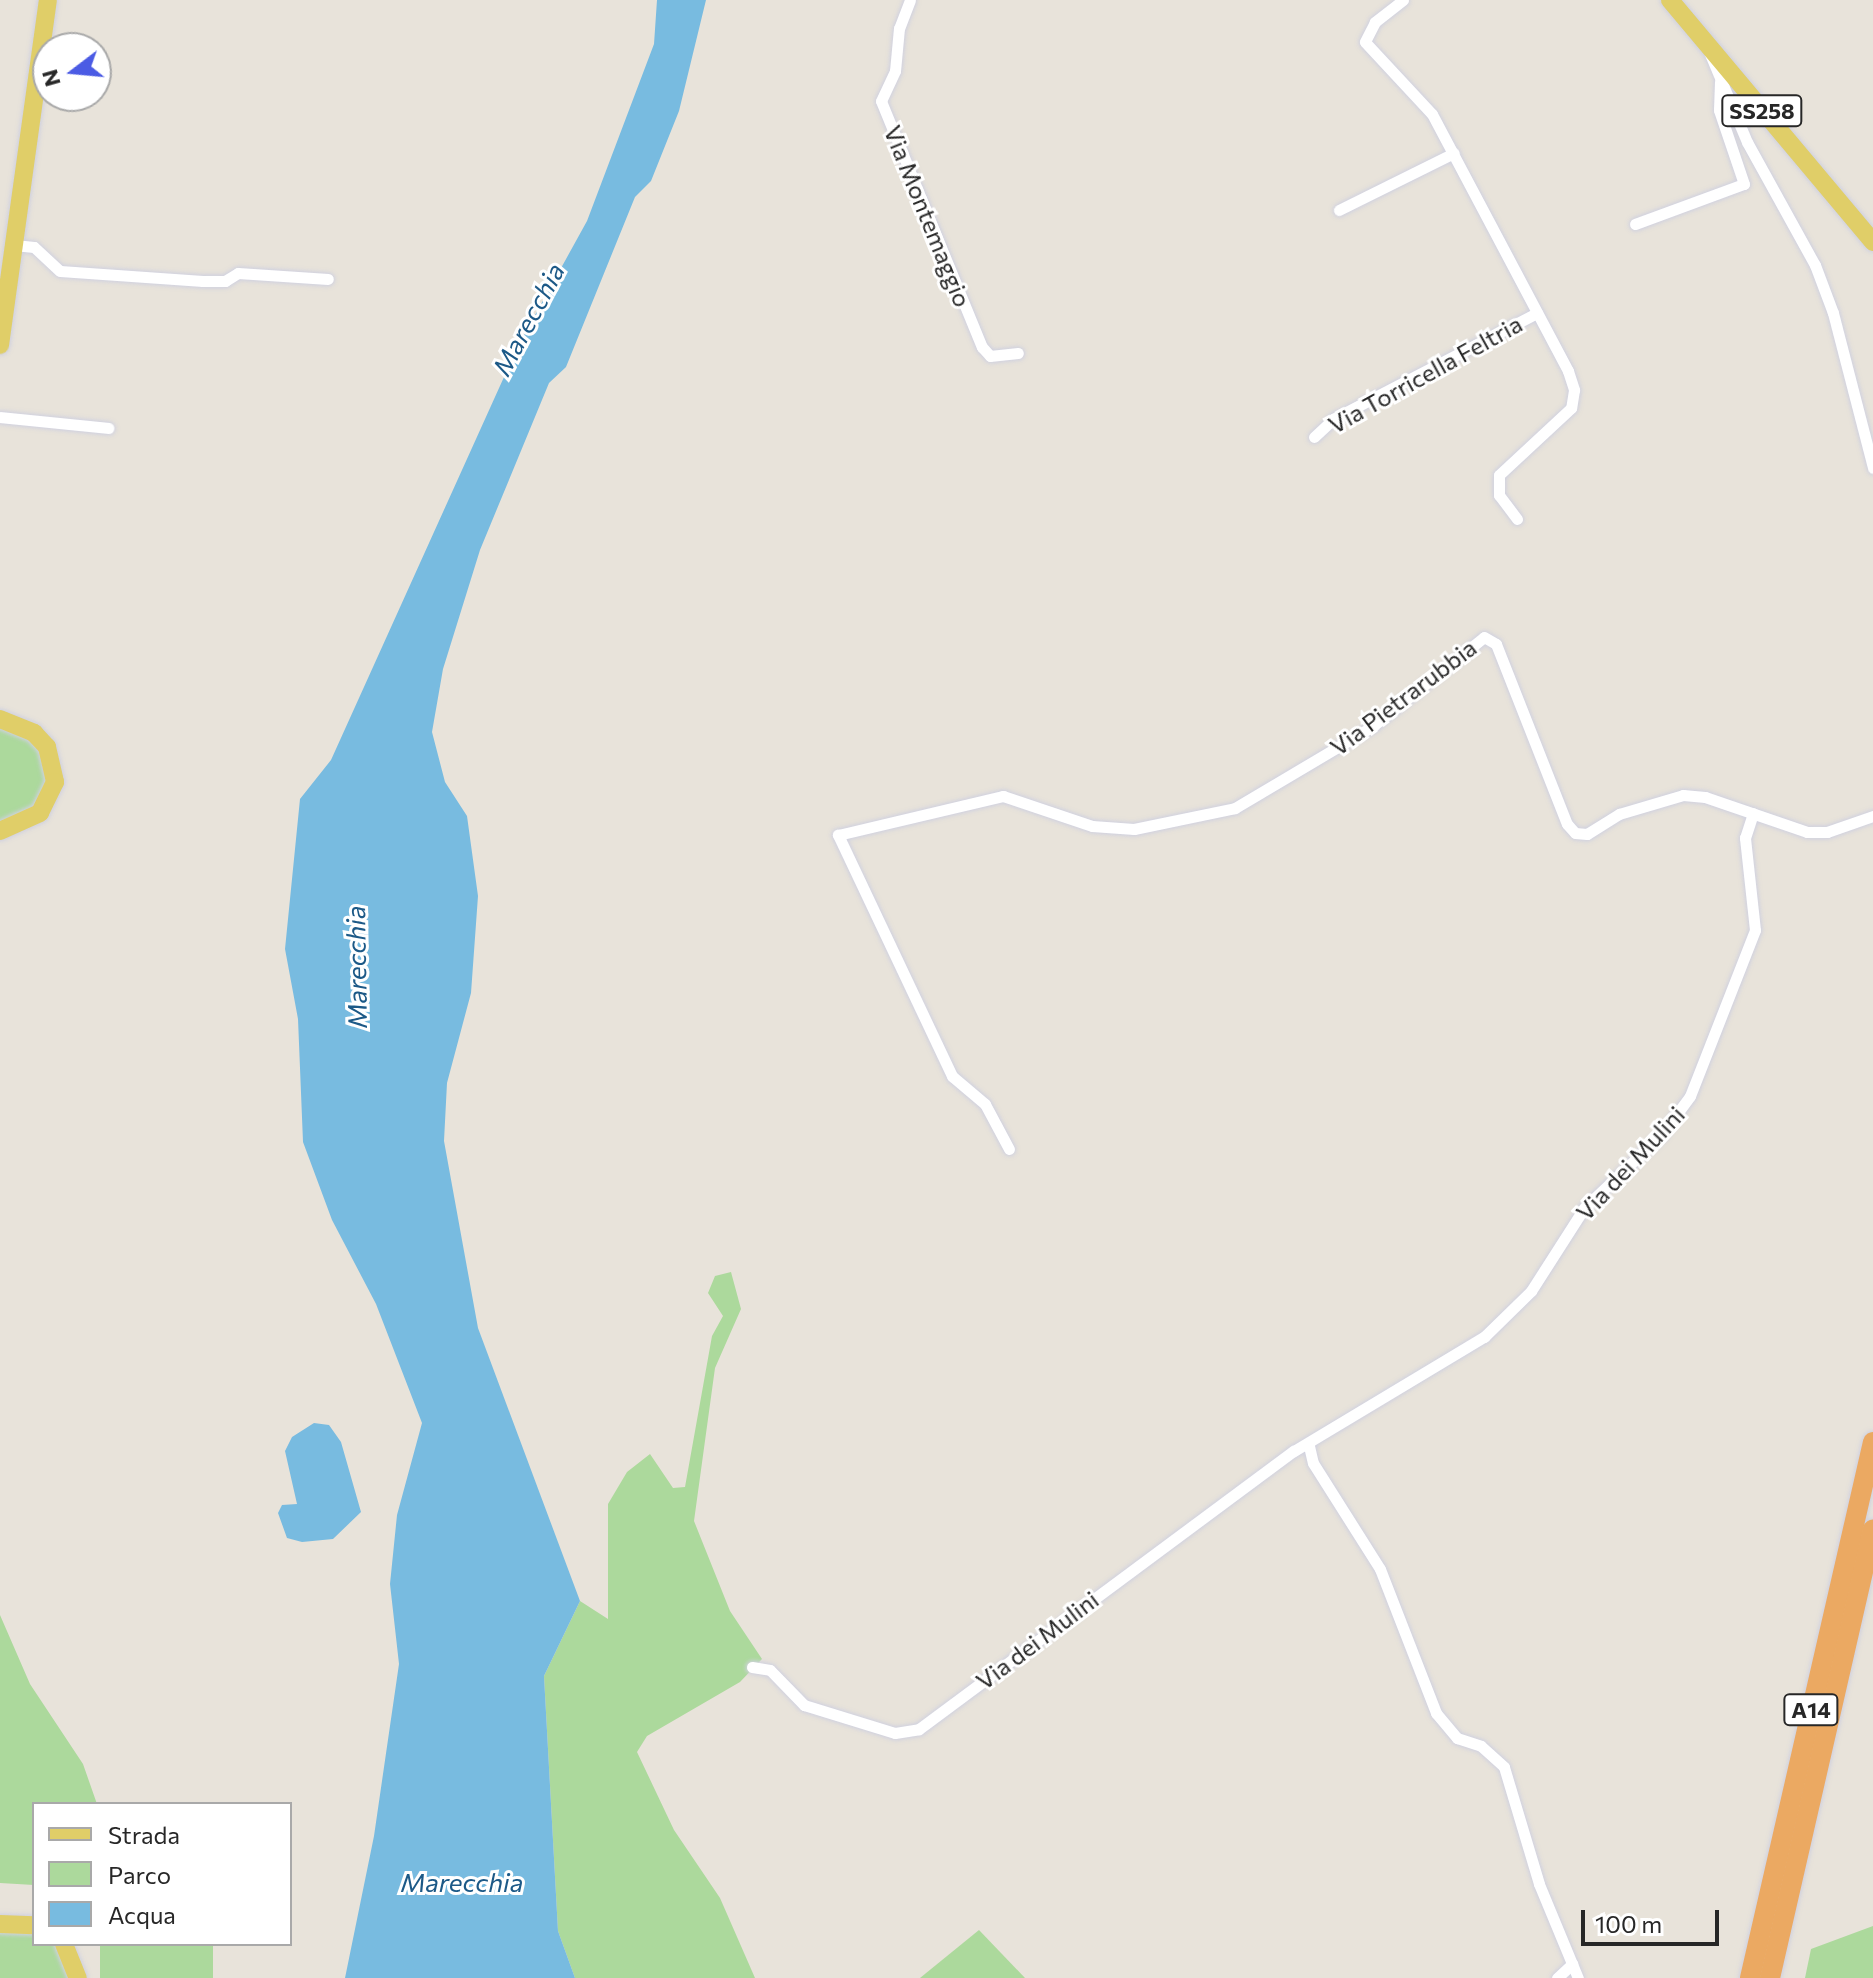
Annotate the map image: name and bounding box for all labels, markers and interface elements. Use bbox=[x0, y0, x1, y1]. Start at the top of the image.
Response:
north arrow bbox=[32, 32, 112, 112]
text: N bbox=[35, 67, 66, 90]
road number: SS258 bbox=[1720, 93, 1804, 129]
street label: Via Montemaggio bbox=[878, 121, 978, 311]
water label: Marecchia bbox=[485, 257, 571, 381]
street label: Via Torricella Feltria bbox=[1323, 309, 1527, 439]
street label: Via Pietrarubbia bbox=[1324, 633, 1482, 761]
water label: Marecchia bbox=[339, 905, 373, 1029]
street label: Via dei Mulini bbox=[1570, 1100, 1690, 1226]
street label: Via dei Mulini bbox=[970, 1585, 1104, 1695]
road number: A14 bbox=[1783, 1692, 1839, 1728]
legend bbox=[32, 1802, 292, 1946]
text: Strada bbox=[108, 1820, 180, 1849]
text: Parco bbox=[108, 1860, 171, 1889]
water label: Marecchia bbox=[401, 1866, 523, 1898]
scale bar bbox=[1585, 1894, 1723, 1944]
text: Acqua bbox=[108, 1900, 176, 1929]
text: 100 m bbox=[1595, 1909, 1662, 1938]

